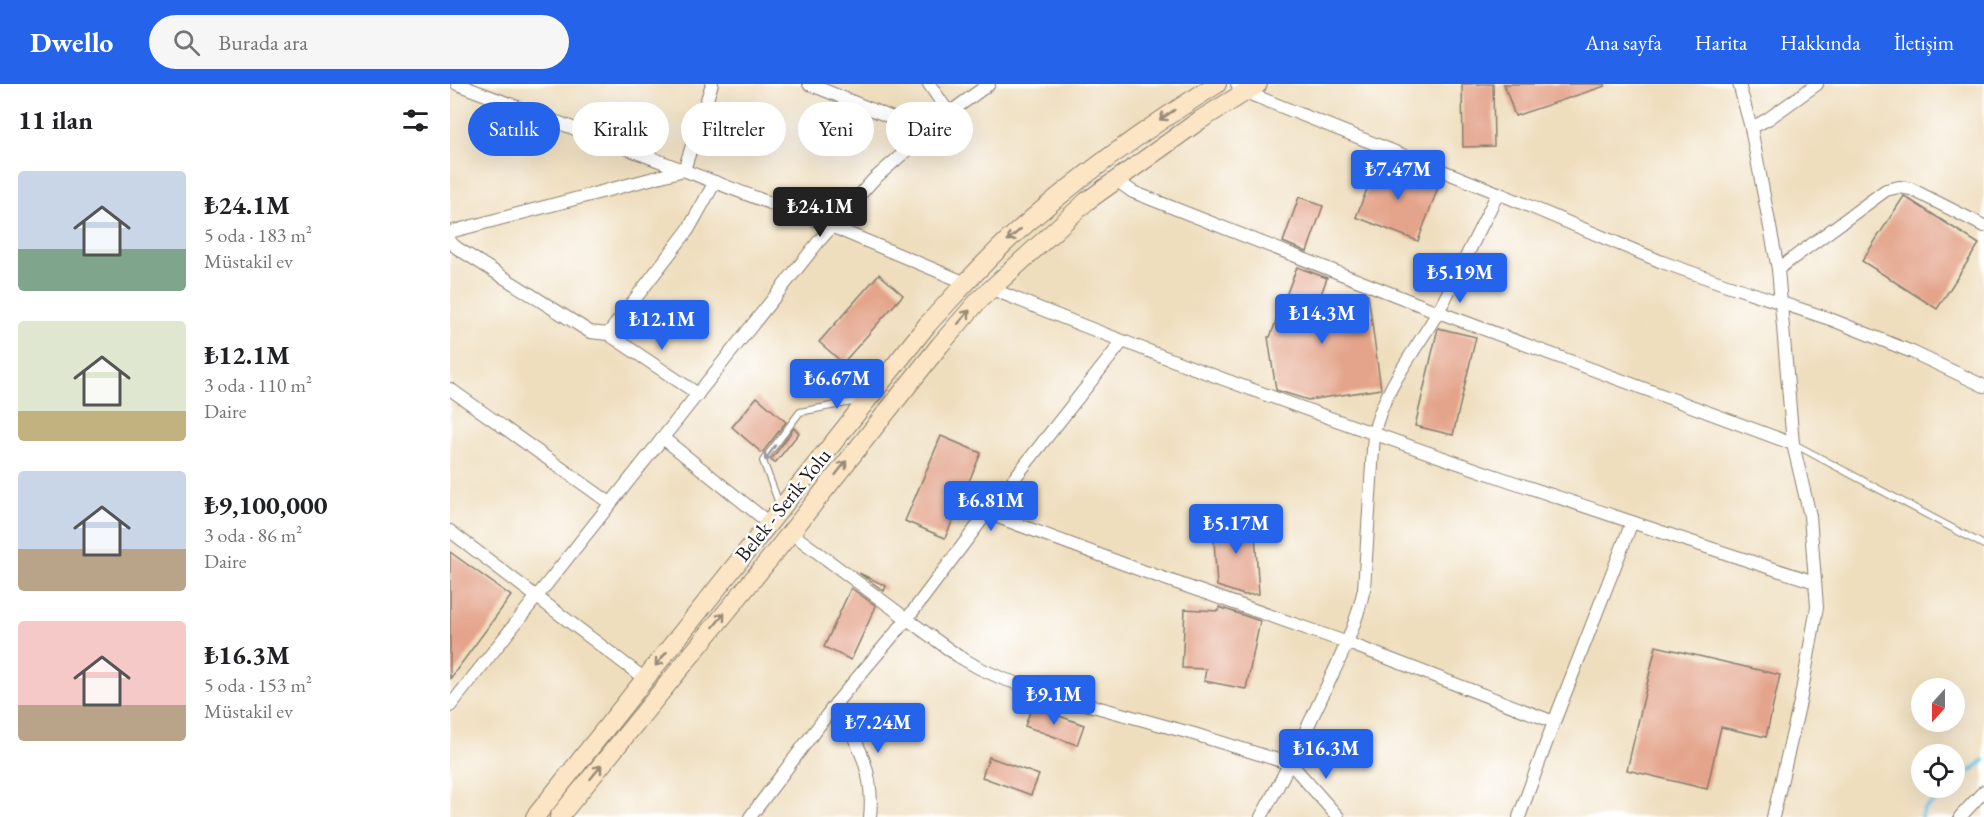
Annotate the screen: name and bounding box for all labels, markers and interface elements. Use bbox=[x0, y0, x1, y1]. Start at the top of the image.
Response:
search box bbox=[149, 15, 569, 69]
text: Dwello bbox=[30, 24, 113, 60]
icon: search bbox=[170, 26, 203, 59]
text: Burada ara bbox=[218, 28, 308, 57]
text: Ana sayfa bbox=[1585, 29, 1662, 56]
text: Harita bbox=[1695, 29, 1747, 56]
text: Hakkında bbox=[1780, 29, 1861, 56]
text: İletişim bbox=[1894, 29, 1954, 56]
chip: Satılık bbox=[468, 102, 560, 156]
chip: Kiralık bbox=[572, 102, 669, 156]
chip: Filtreler bbox=[681, 102, 786, 156]
chip: Yeni bbox=[798, 102, 874, 156]
chip: Daire bbox=[886, 102, 973, 156]
text: 11 ilan bbox=[18, 103, 93, 137]
icon: filters bbox=[399, 104, 432, 137]
one-way arrow bbox=[1159, 109, 1176, 121]
pin: ₺7.47M bbox=[1349, 150, 1447, 201]
text: ₺7.47M bbox=[1365, 156, 1431, 182]
pin: ₺24.1M bbox=[771, 187, 869, 238]
text: ₺24.1M bbox=[204, 188, 290, 222]
text: ₺24.1M bbox=[787, 193, 853, 219]
icon: home bbox=[66, 195, 138, 267]
text: 5 oda · 183 m² bbox=[204, 222, 312, 248]
one-way arrow bbox=[1007, 228, 1022, 242]
text: Müstakil ev bbox=[204, 248, 293, 274]
pin: ₺5.19M bbox=[1411, 253, 1509, 304]
text: ₺5.19M bbox=[1427, 259, 1493, 285]
pin: ₺14.3M bbox=[1273, 294, 1371, 345]
pin: ₺12.1M bbox=[613, 300, 711, 351]
text: ₺14.3M bbox=[1289, 300, 1355, 326]
text: ₺12.1M bbox=[629, 306, 695, 332]
one-way arrow bbox=[957, 310, 971, 325]
text: ₺12.1M bbox=[204, 338, 290, 372]
icon: home bbox=[66, 345, 138, 417]
pin: ₺6.67M bbox=[788, 359, 886, 410]
text: ₺6.67M bbox=[804, 365, 870, 391]
text: 3 oda · 110 m² bbox=[204, 372, 312, 398]
text: Daire bbox=[204, 398, 246, 424]
street label: Belek - Serik Yolu bbox=[729, 443, 837, 567]
one-way arrow bbox=[764, 445, 776, 461]
one-way arrow bbox=[835, 461, 848, 477]
pin: ₺6.81M bbox=[942, 481, 1040, 532]
text: ₺6.81M bbox=[958, 487, 1024, 513]
text: ₺9,100,000 bbox=[204, 488, 327, 522]
icon: home bbox=[66, 495, 138, 567]
pin: ₺5.17M bbox=[1187, 504, 1285, 555]
text: ₺5.17M bbox=[1203, 510, 1269, 536]
text: 3 oda · 86 m² bbox=[204, 522, 302, 548]
text: Daire bbox=[204, 548, 246, 574]
one-way arrow bbox=[713, 613, 726, 629]
text: ₺16.3M bbox=[204, 638, 290, 672]
icon: home bbox=[66, 645, 138, 717]
one-way arrow bbox=[654, 651, 667, 667]
text: 5 oda · 153 m² bbox=[204, 672, 312, 698]
pin: ₺9.1M bbox=[1012, 675, 1096, 726]
north arrow bbox=[1911, 678, 1965, 732]
map controls bbox=[1911, 678, 1965, 798]
text: ₺9.1M bbox=[1026, 681, 1082, 707]
text: Müstakil ev bbox=[204, 698, 293, 724]
pin: ₺7.24M bbox=[829, 703, 927, 754]
text: ₺7.24M bbox=[845, 709, 911, 735]
pin: ₺16.3M bbox=[1277, 729, 1375, 780]
text: ₺16.3M bbox=[1293, 735, 1359, 761]
button: locate bbox=[1911, 744, 1965, 798]
one-way arrow bbox=[590, 764, 603, 780]

